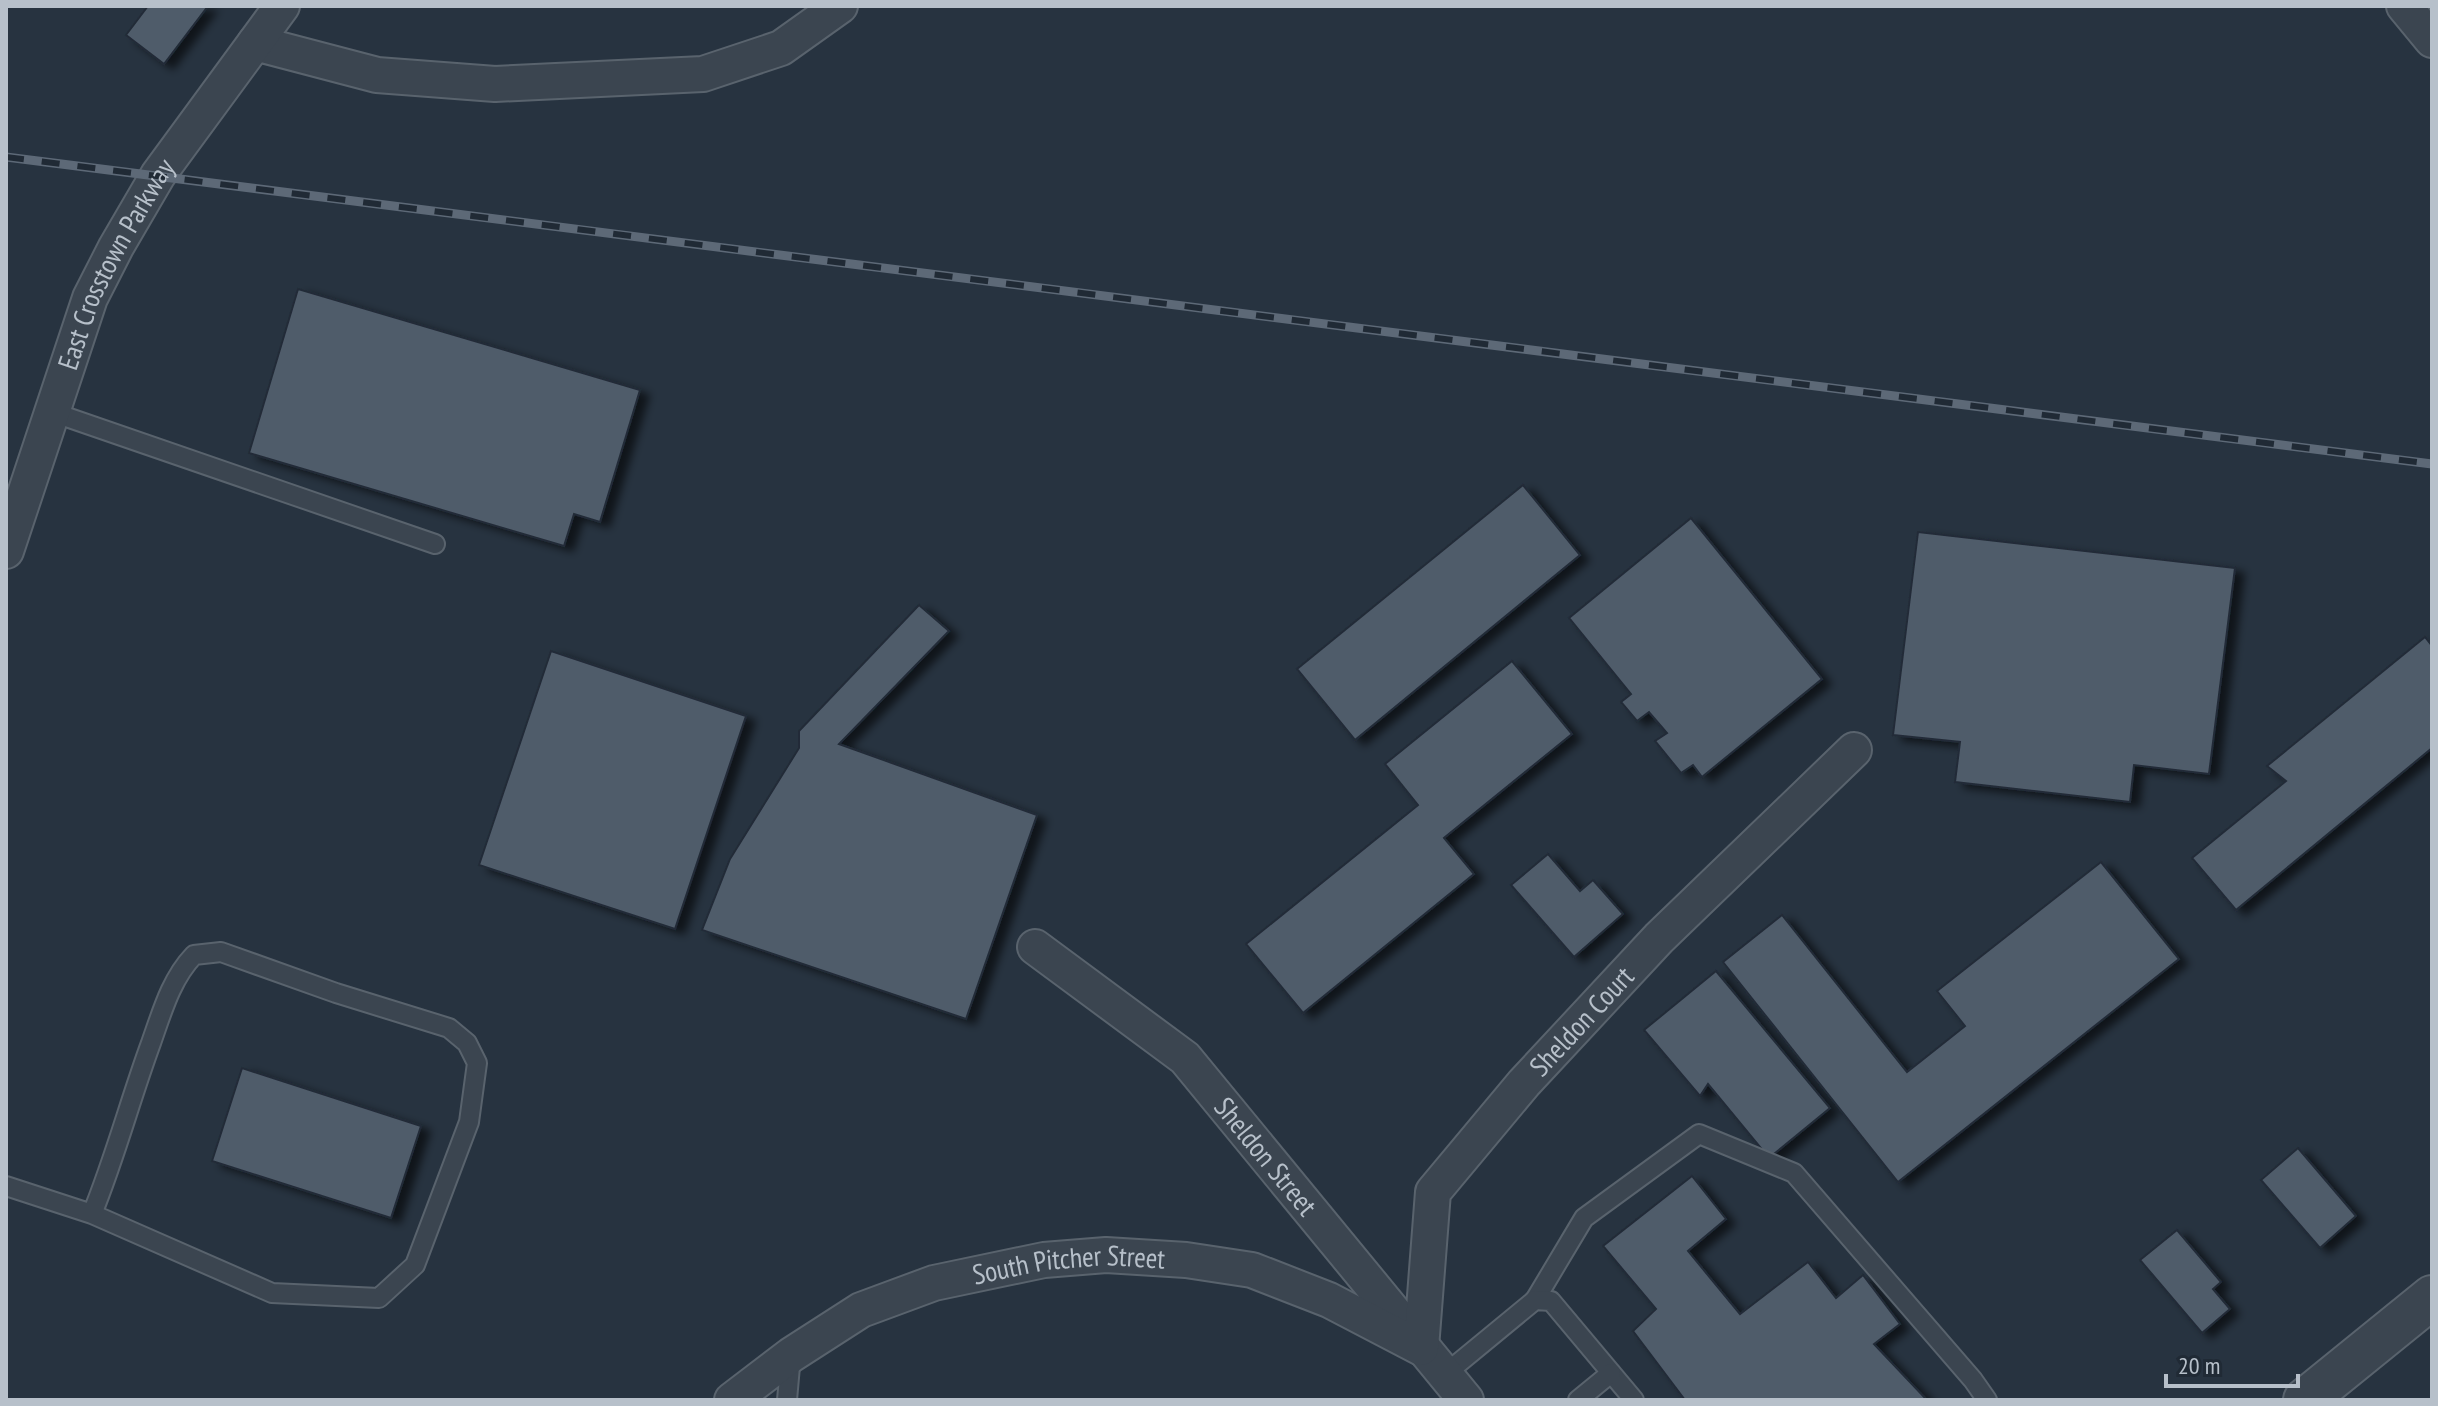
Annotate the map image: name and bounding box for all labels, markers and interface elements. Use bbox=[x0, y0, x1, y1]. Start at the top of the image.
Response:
street label: East Crosstown Parkway bbox=[49, 150, 183, 374]
street label: Sheldon Court bbox=[1521, 958, 1642, 1084]
street label: Sheldon Street bbox=[1207, 1089, 1326, 1223]
street label: South Pitcher Street bbox=[969, 1236, 1166, 1292]
scale bar bbox=[2166, 1338, 2298, 1388]
text: 20 m bbox=[2178, 1350, 2220, 1381]

